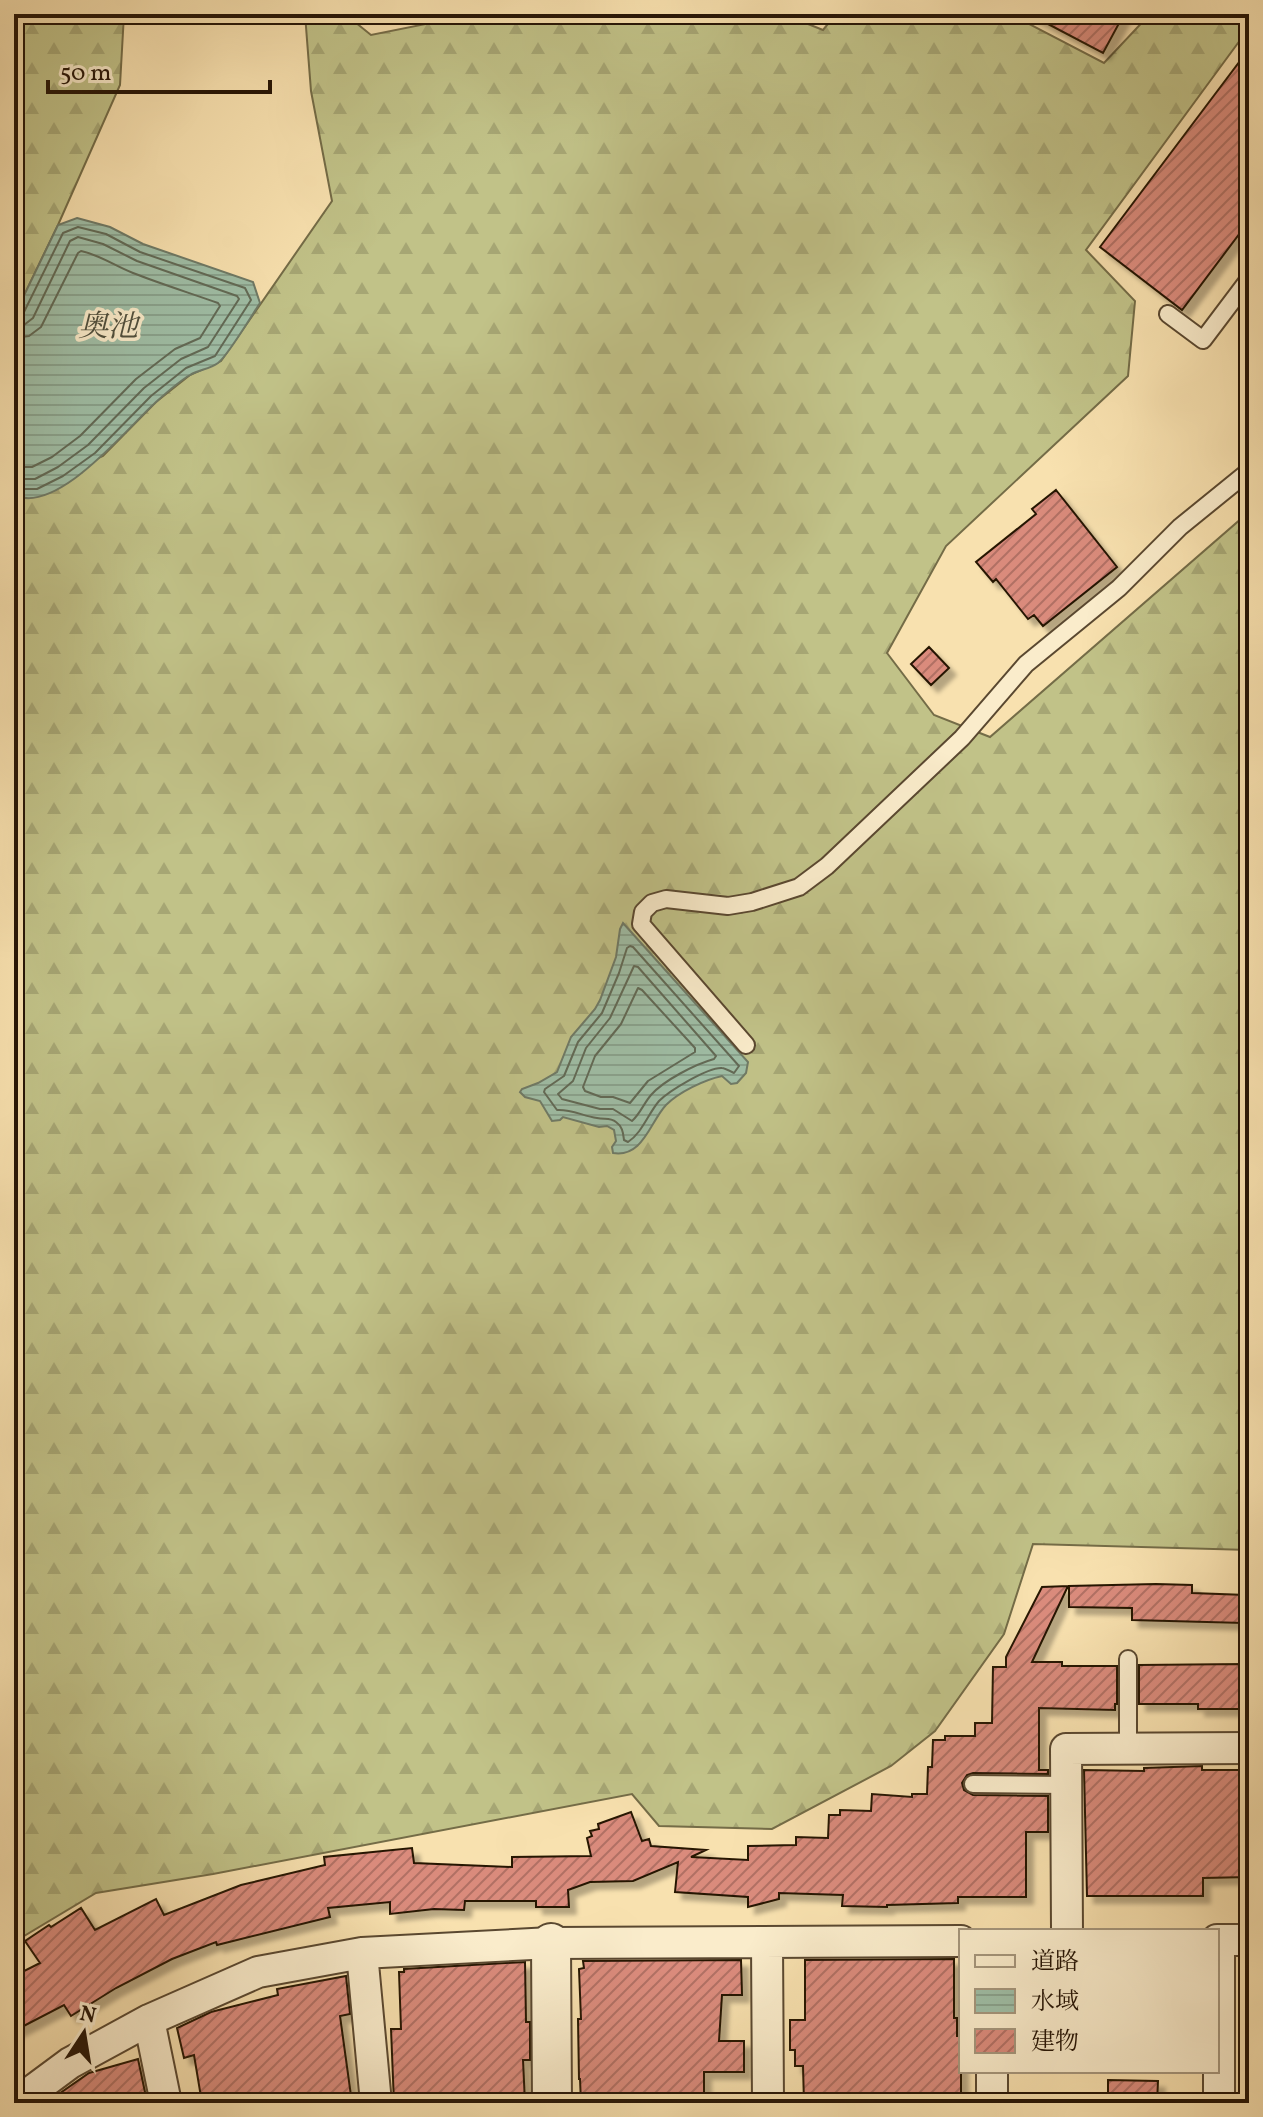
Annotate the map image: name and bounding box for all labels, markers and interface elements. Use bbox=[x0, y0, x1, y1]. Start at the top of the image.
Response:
scale bar bbox=[48, 44, 270, 94]
text: 50 m bbox=[60, 57, 112, 91]
water label: 奥池 bbox=[78, 307, 141, 349]
legend bbox=[959, 1929, 1219, 2073]
text: 道路 bbox=[1031, 1946, 1079, 1980]
text: 水域 bbox=[1031, 1986, 1079, 2020]
north arrow bbox=[44, 1993, 124, 2073]
text: N bbox=[77, 1999, 99, 2033]
text: 建物 bbox=[1031, 2026, 1079, 2060]

